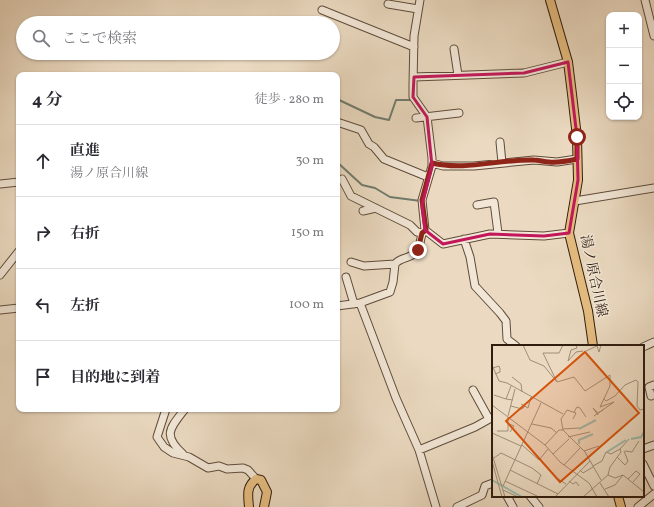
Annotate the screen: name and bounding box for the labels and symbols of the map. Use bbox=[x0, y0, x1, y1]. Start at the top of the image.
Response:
route start bbox=[568, 128, 586, 146]
street label: 湯ノ原合川線 bbox=[575, 233, 611, 319]
route end bbox=[409, 241, 427, 259]
inset map bbox=[492, 345, 644, 497]

